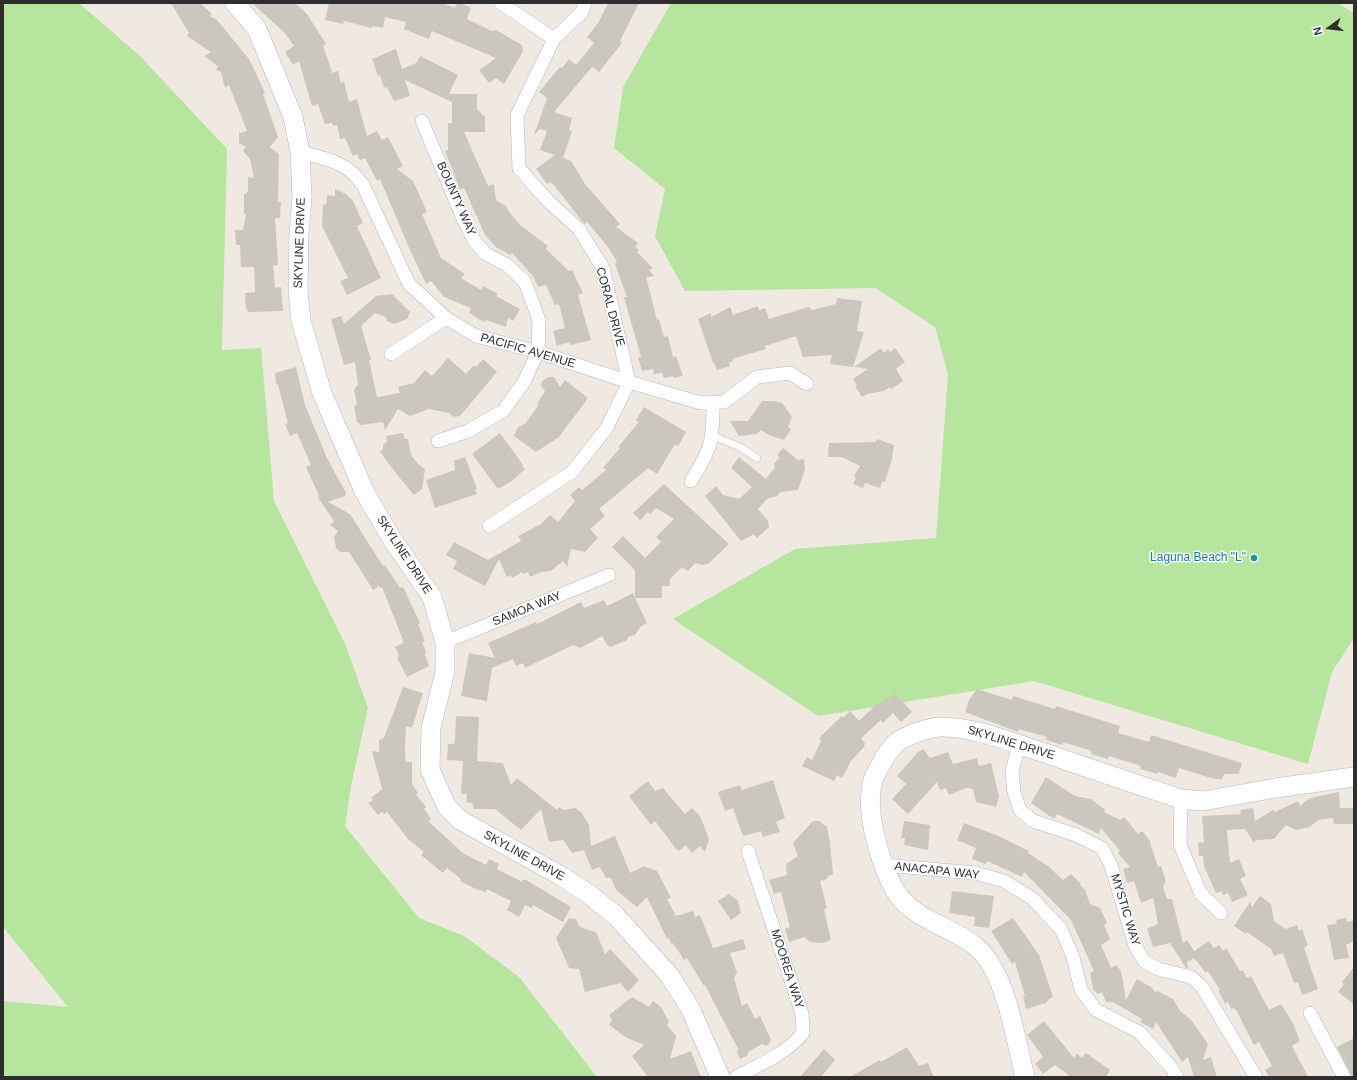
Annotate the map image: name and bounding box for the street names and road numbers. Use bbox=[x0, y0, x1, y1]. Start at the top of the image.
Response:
street label: BOUNTY WAY bbox=[433, 160, 479, 238]
street label: SKYLINE DRIVE bbox=[291, 197, 309, 289]
street label: CORAL DRIVE bbox=[593, 266, 627, 348]
street label: PACIFIC AVENUE bbox=[479, 331, 577, 371]
street label: SKYLINE DRIVE bbox=[373, 513, 435, 597]
street label: SAMOA WAY bbox=[491, 589, 563, 629]
street label: SKYLINE DRIVE bbox=[966, 723, 1056, 763]
street label: SKYLINE DRIVE bbox=[481, 828, 567, 884]
street label: ANACAPA WAY bbox=[894, 859, 980, 883]
street label: MYSTIC WAY bbox=[1107, 872, 1143, 948]
street label: MOOREA WAY bbox=[767, 927, 807, 1011]

